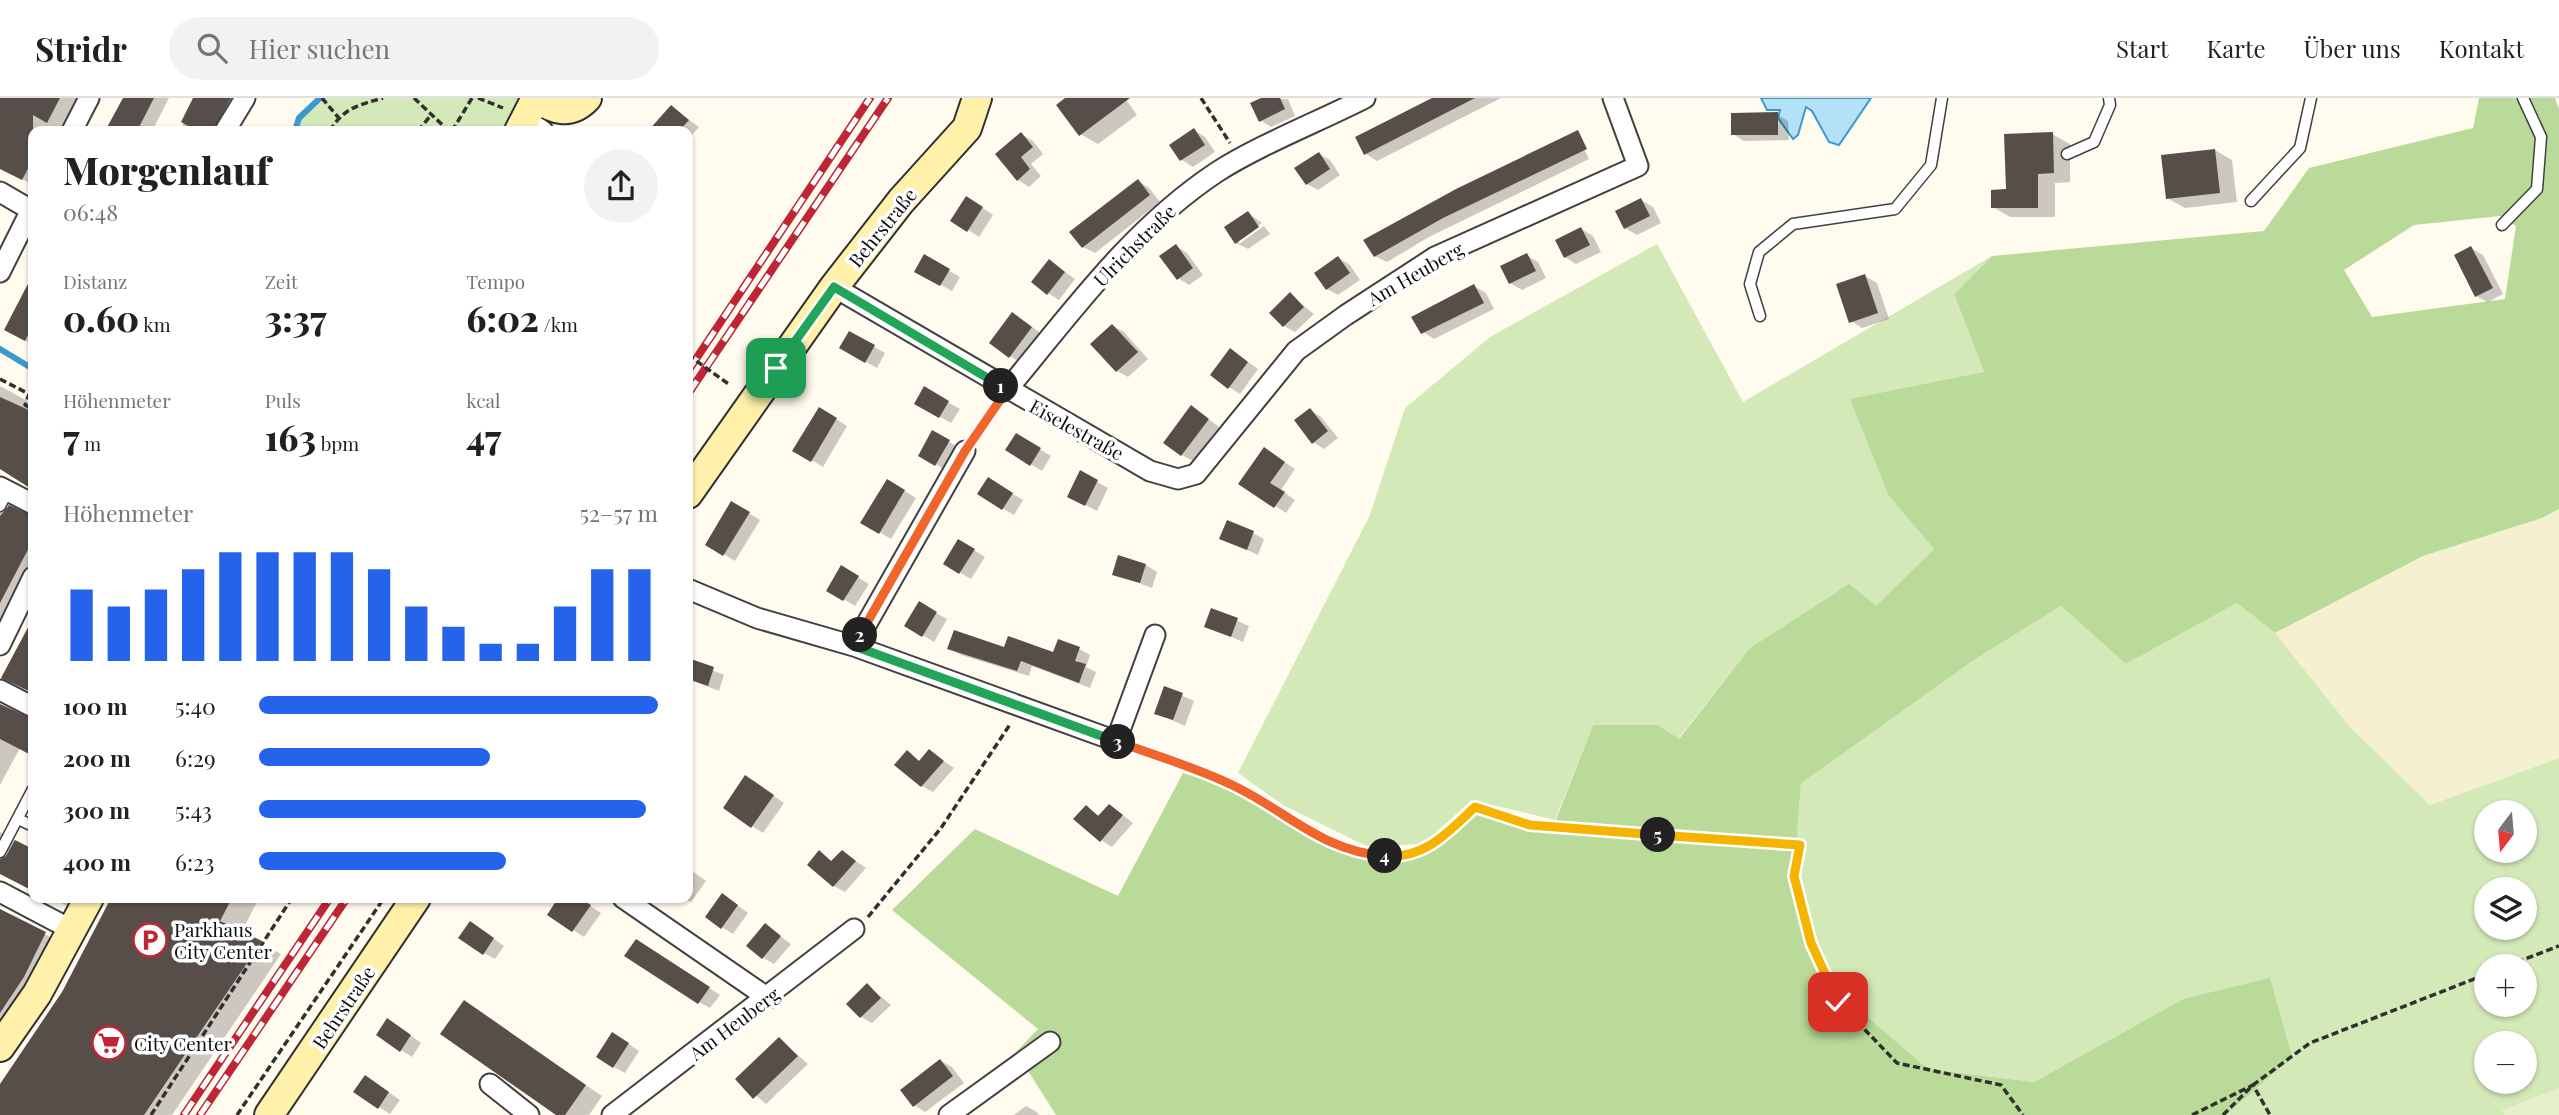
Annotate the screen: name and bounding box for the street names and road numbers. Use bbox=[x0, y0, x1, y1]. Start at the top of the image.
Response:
street label: Behrstraße bbox=[842, 182, 922, 272]
street label: Ulrichstraße bbox=[1087, 198, 1181, 292]
street label: Am Heuberg bbox=[1361, 235, 1468, 312]
street label: Eiselestraße bbox=[1025, 392, 1129, 466]
street label: Behrstraße bbox=[306, 960, 380, 1054]
street label: Am Heuberg bbox=[683, 980, 785, 1066]

